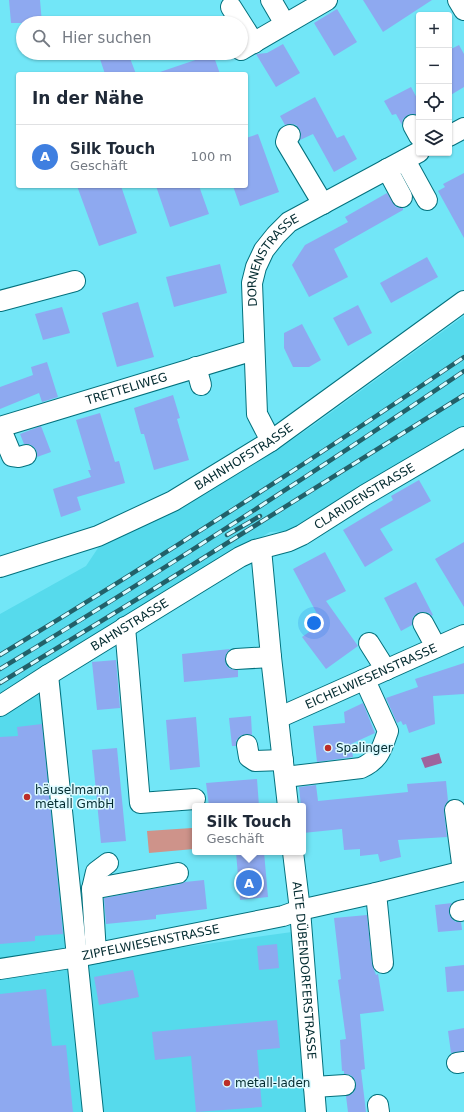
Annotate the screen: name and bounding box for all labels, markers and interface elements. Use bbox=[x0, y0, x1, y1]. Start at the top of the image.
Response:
map controls bbox=[416, 12, 452, 156]
button: + bbox=[416, 12, 452, 48]
search box bbox=[16, 16, 248, 60]
icon: search bbox=[30, 27, 52, 49]
text: Hier suchen bbox=[62, 29, 151, 47]
button: − bbox=[416, 48, 452, 84]
button: locate bbox=[416, 84, 452, 120]
text: In der Nähe bbox=[32, 88, 144, 108]
button: layers bbox=[416, 120, 452, 156]
text: Silk Touch bbox=[70, 140, 155, 158]
text: A bbox=[40, 149, 50, 164]
text: 100 m bbox=[190, 149, 232, 164]
text: Geschäft bbox=[70, 158, 128, 173]
street label: DORNENSTRASSE bbox=[245, 211, 301, 307]
street label: TRETTELIWEG bbox=[83, 370, 169, 408]
street label: BAHNHOFSTRASSE bbox=[192, 420, 296, 493]
street label: CLARIDENSTRASSE bbox=[312, 460, 417, 532]
street label: BAHNSTRASSE bbox=[88, 596, 171, 654]
your location bbox=[304, 613, 324, 633]
street label: EICHELWIESENSTRASSE bbox=[303, 641, 439, 712]
place label: Spalinger bbox=[336, 741, 393, 755]
marker: Spalinger bbox=[323, 743, 333, 753]
place label: häuselmann metall GmbH bbox=[35, 783, 114, 811]
marker: häuselmann metall GmbH bbox=[22, 792, 32, 802]
popup bbox=[192, 803, 306, 855]
text: Silk Touch bbox=[206, 813, 292, 831]
text: Geschäft bbox=[206, 831, 264, 846]
pin: A bbox=[236, 868, 262, 898]
street label: ALTE DÜBENDORFERSTRASSE bbox=[290, 881, 319, 1060]
street label: ZIPFELWIESENSTRASSE bbox=[80, 922, 221, 963]
place label: metall-laden bbox=[235, 1076, 310, 1090]
marker: metall-laden bbox=[222, 1078, 232, 1088]

